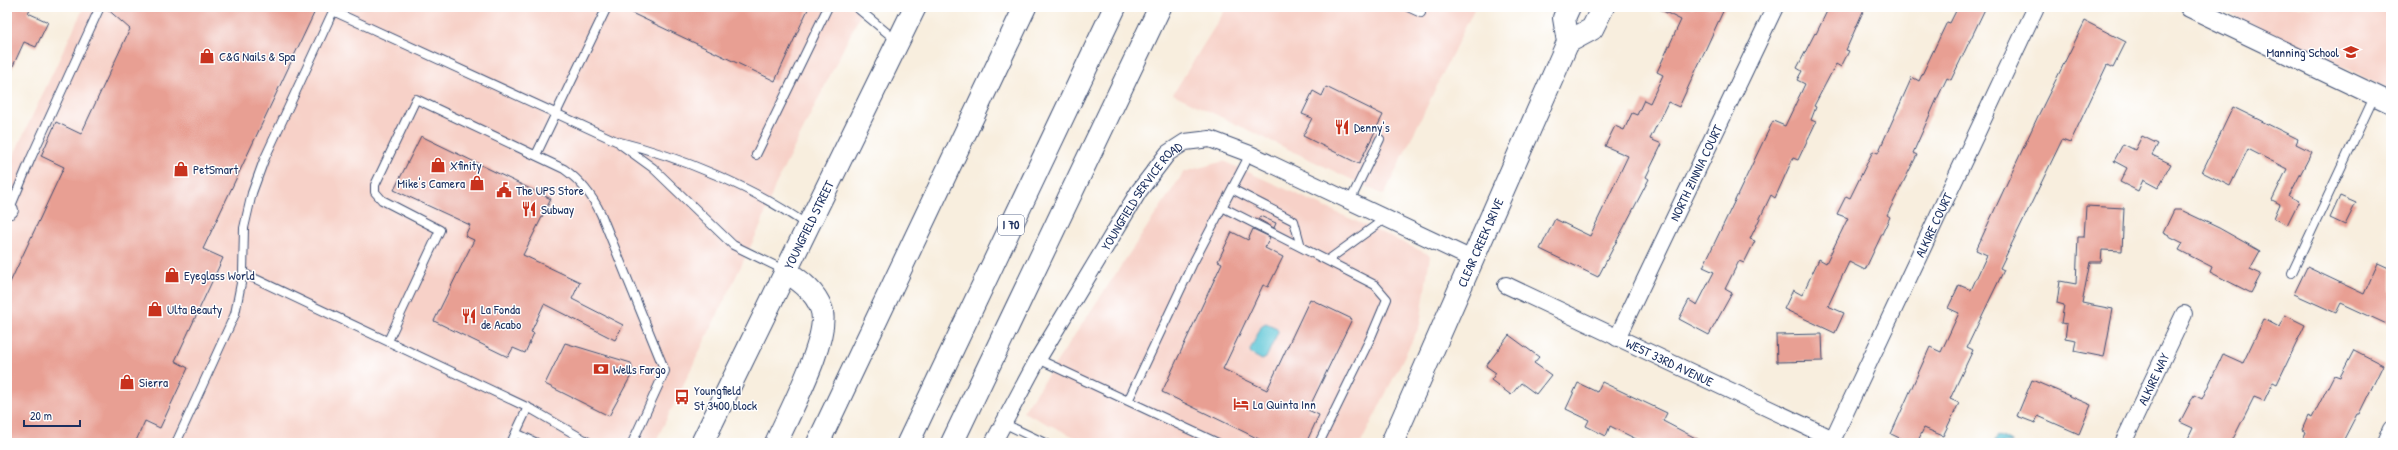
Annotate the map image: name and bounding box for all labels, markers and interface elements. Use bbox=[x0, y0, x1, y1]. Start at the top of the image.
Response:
place label: Manning School bbox=[2266, 43, 2340, 61]
school or university icon: Manning School bbox=[2342, 43, 2360, 61]
shop icon: C&G Nails & Spa bbox=[198, 47, 216, 65]
place label: C&G Nails & Spa bbox=[219, 47, 295, 65]
restaurant icon: Denny's bbox=[1333, 118, 1351, 136]
place label: Denny's bbox=[1354, 118, 1390, 136]
street label: NORTH ZINNIA COURT bbox=[1665, 121, 1727, 224]
street label: YOUNGFIELD SERVICE ROAD bbox=[1096, 137, 1186, 254]
shop icon: Xfinity bbox=[429, 156, 447, 174]
place label: Xfinity bbox=[450, 156, 482, 174]
shop icon: PetSmart bbox=[172, 160, 190, 178]
place label: PetSmart bbox=[193, 160, 239, 178]
place label: Mike's Camera bbox=[397, 174, 465, 192]
shop icon: Mike's Camera bbox=[468, 174, 486, 192]
street label: YOUNGFIELD STREET bbox=[779, 177, 838, 272]
public building icon: The UPS Store bbox=[495, 181, 513, 199]
place label: The UPS Store bbox=[516, 181, 584, 199]
street label: ALKIRE COURT bbox=[1911, 189, 1957, 260]
street label: CLEAR CREEK DRIVE bbox=[1453, 195, 1508, 290]
restaurant icon: Subway bbox=[520, 200, 538, 218]
place label: Subway bbox=[541, 200, 575, 218]
road number: I 70 bbox=[998, 215, 1024, 235]
shop icon: Eyeglass World bbox=[163, 266, 181, 284]
place label: Eyeglass World bbox=[184, 266, 255, 284]
shop icon: Ulta Beauty bbox=[146, 300, 164, 318]
place label: Ulta Beauty bbox=[167, 300, 223, 318]
place label: La Fonda de Acabo bbox=[481, 300, 521, 333]
restaurant icon: La Fonda de Acabo bbox=[460, 307, 478, 325]
street label: WEST 33RD AVENUE bbox=[1623, 334, 1717, 391]
street label: ALKIRE WAY bbox=[2133, 349, 2174, 408]
bank icon: Wells Fargo bbox=[592, 360, 610, 378]
place label: Wells Fargo bbox=[613, 360, 666, 378]
shop icon: Sierra bbox=[118, 373, 136, 391]
place label: Sierra bbox=[139, 373, 168, 391]
place label: Youngfield St 3400 block bbox=[694, 381, 758, 414]
bus stop icon: Youngfield St 3400 block bbox=[673, 388, 691, 406]
hotel icon: La Quinta Inn bbox=[1232, 395, 1250, 413]
place label: La Quinta Inn bbox=[1253, 395, 1316, 413]
scale bar bbox=[24, 402, 80, 428]
text: 20 m bbox=[30, 407, 52, 424]

